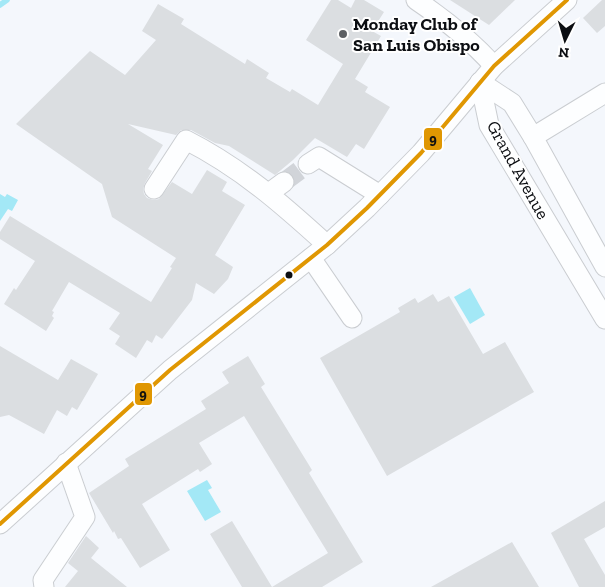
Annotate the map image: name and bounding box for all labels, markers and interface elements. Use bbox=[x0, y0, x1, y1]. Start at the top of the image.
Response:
place label: Monday Club of San Luis Obispo bbox=[353, 13, 480, 56]
north arrow bbox=[540, 15, 590, 65]
marker: Monday Club of San Luis Obispo bbox=[337, 28, 349, 40]
text: N bbox=[558, 43, 570, 61]
street label: Grand Avenue bbox=[482, 117, 554, 223]
line badge: 9 bbox=[423, 127, 443, 151]
text: 9 bbox=[429, 131, 437, 148]
unlabelled marker bbox=[284, 270, 294, 280]
line badge: 9 bbox=[134, 382, 153, 406]
text: 9 bbox=[139, 386, 147, 403]

